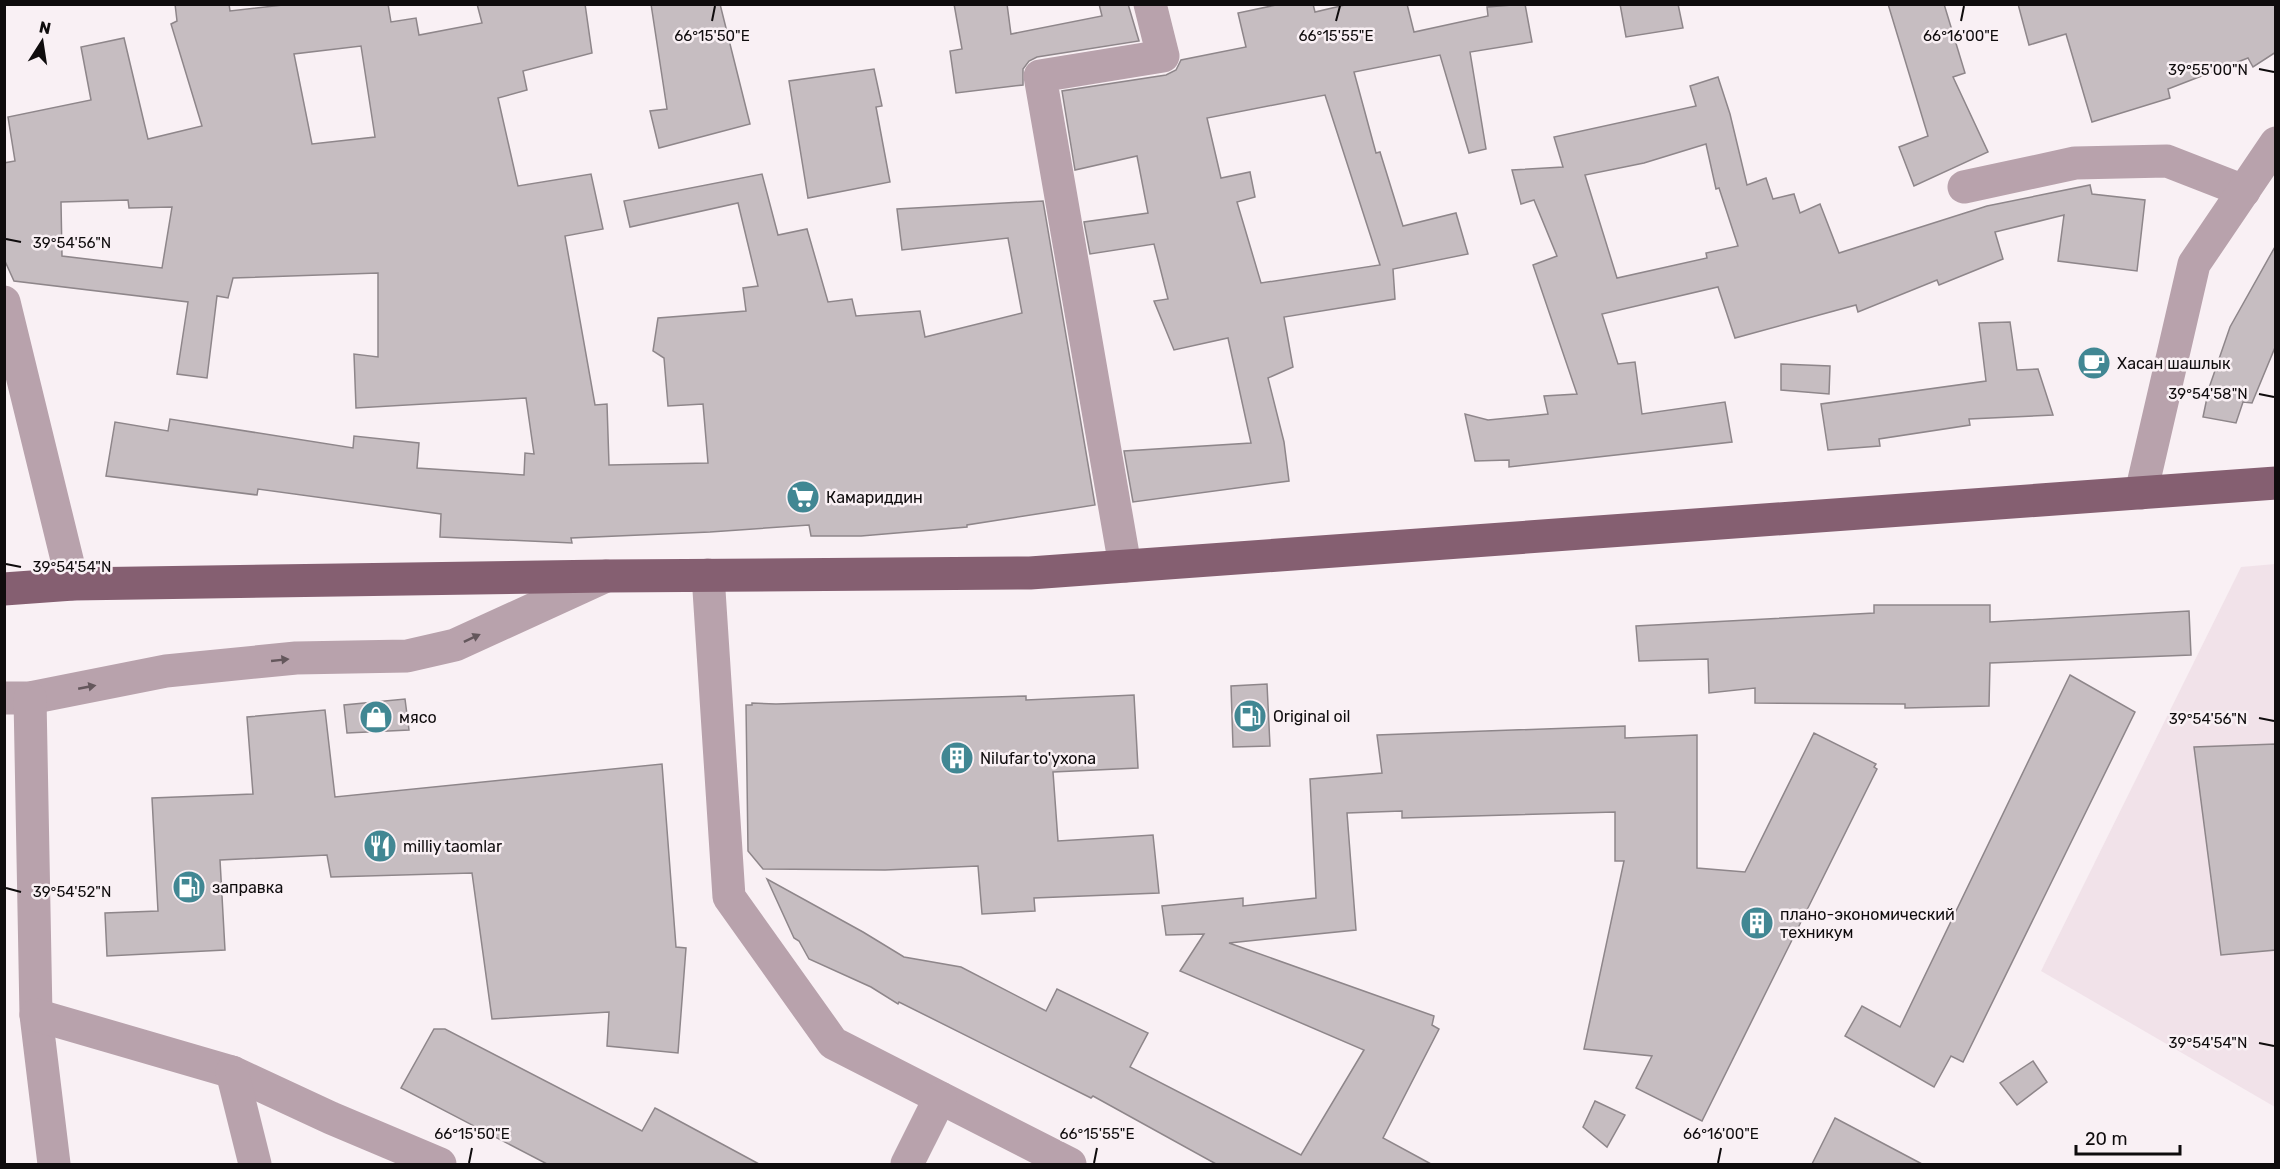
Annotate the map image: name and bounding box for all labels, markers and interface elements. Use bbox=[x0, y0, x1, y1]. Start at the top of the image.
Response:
north arrow bbox=[12, 12, 72, 72]
text: N bbox=[37, 17, 53, 38]
text: 66°15'50"E bbox=[674, 27, 750, 45]
text: 66°15'55"E bbox=[1298, 27, 1374, 45]
text: 66°16'00"E bbox=[1923, 27, 1999, 45]
text: 39°55'00"N bbox=[2168, 61, 2248, 79]
text: 39°54'56"N bbox=[33, 234, 111, 252]
cafe icon: Хасан шашлык bbox=[2076, 345, 2112, 381]
place label: Хасан шашлык bbox=[2117, 354, 2231, 373]
text: 39°54'58"N bbox=[2168, 385, 2248, 403]
supermarket icon: Камариддин bbox=[785, 479, 821, 515]
place label: Камариддин bbox=[826, 488, 923, 507]
text: 39°54'54"N bbox=[33, 558, 111, 576]
one-way arrow bbox=[464, 633, 481, 642]
one-way arrow bbox=[271, 655, 290, 665]
one-way arrow bbox=[78, 682, 97, 691]
fuel station icon: Original oil bbox=[1232, 698, 1268, 734]
shop icon: мясо bbox=[358, 699, 394, 735]
place label: Original oil bbox=[1273, 707, 1351, 726]
place label: мясо bbox=[399, 708, 437, 727]
text: 39°54'56"N bbox=[2169, 710, 2247, 728]
building icon: Nilufar to'yxona bbox=[939, 740, 975, 776]
place label: Nilufar to'yxona bbox=[980, 749, 1096, 768]
restaurant icon: milliy taomlar bbox=[362, 828, 398, 864]
place label: milliy taomlar bbox=[403, 837, 502, 856]
fuel station icon: заправка bbox=[171, 869, 207, 905]
place label: заправка bbox=[212, 878, 283, 897]
text: 39°54'52"N bbox=[33, 883, 111, 901]
building icon: плано-экономический техникум bbox=[1739, 905, 1775, 941]
place label: плано-экономический техникум bbox=[1780, 905, 1955, 942]
text: 39°54'54"N bbox=[2169, 1034, 2247, 1052]
scale bar bbox=[2076, 1118, 2180, 1156]
text: 66°15'50"E bbox=[434, 1125, 510, 1143]
text: 66°15'55"E bbox=[1059, 1125, 1135, 1143]
text: 66°16'00"E bbox=[1683, 1125, 1759, 1143]
text: 20 m bbox=[2085, 1128, 2127, 1150]

